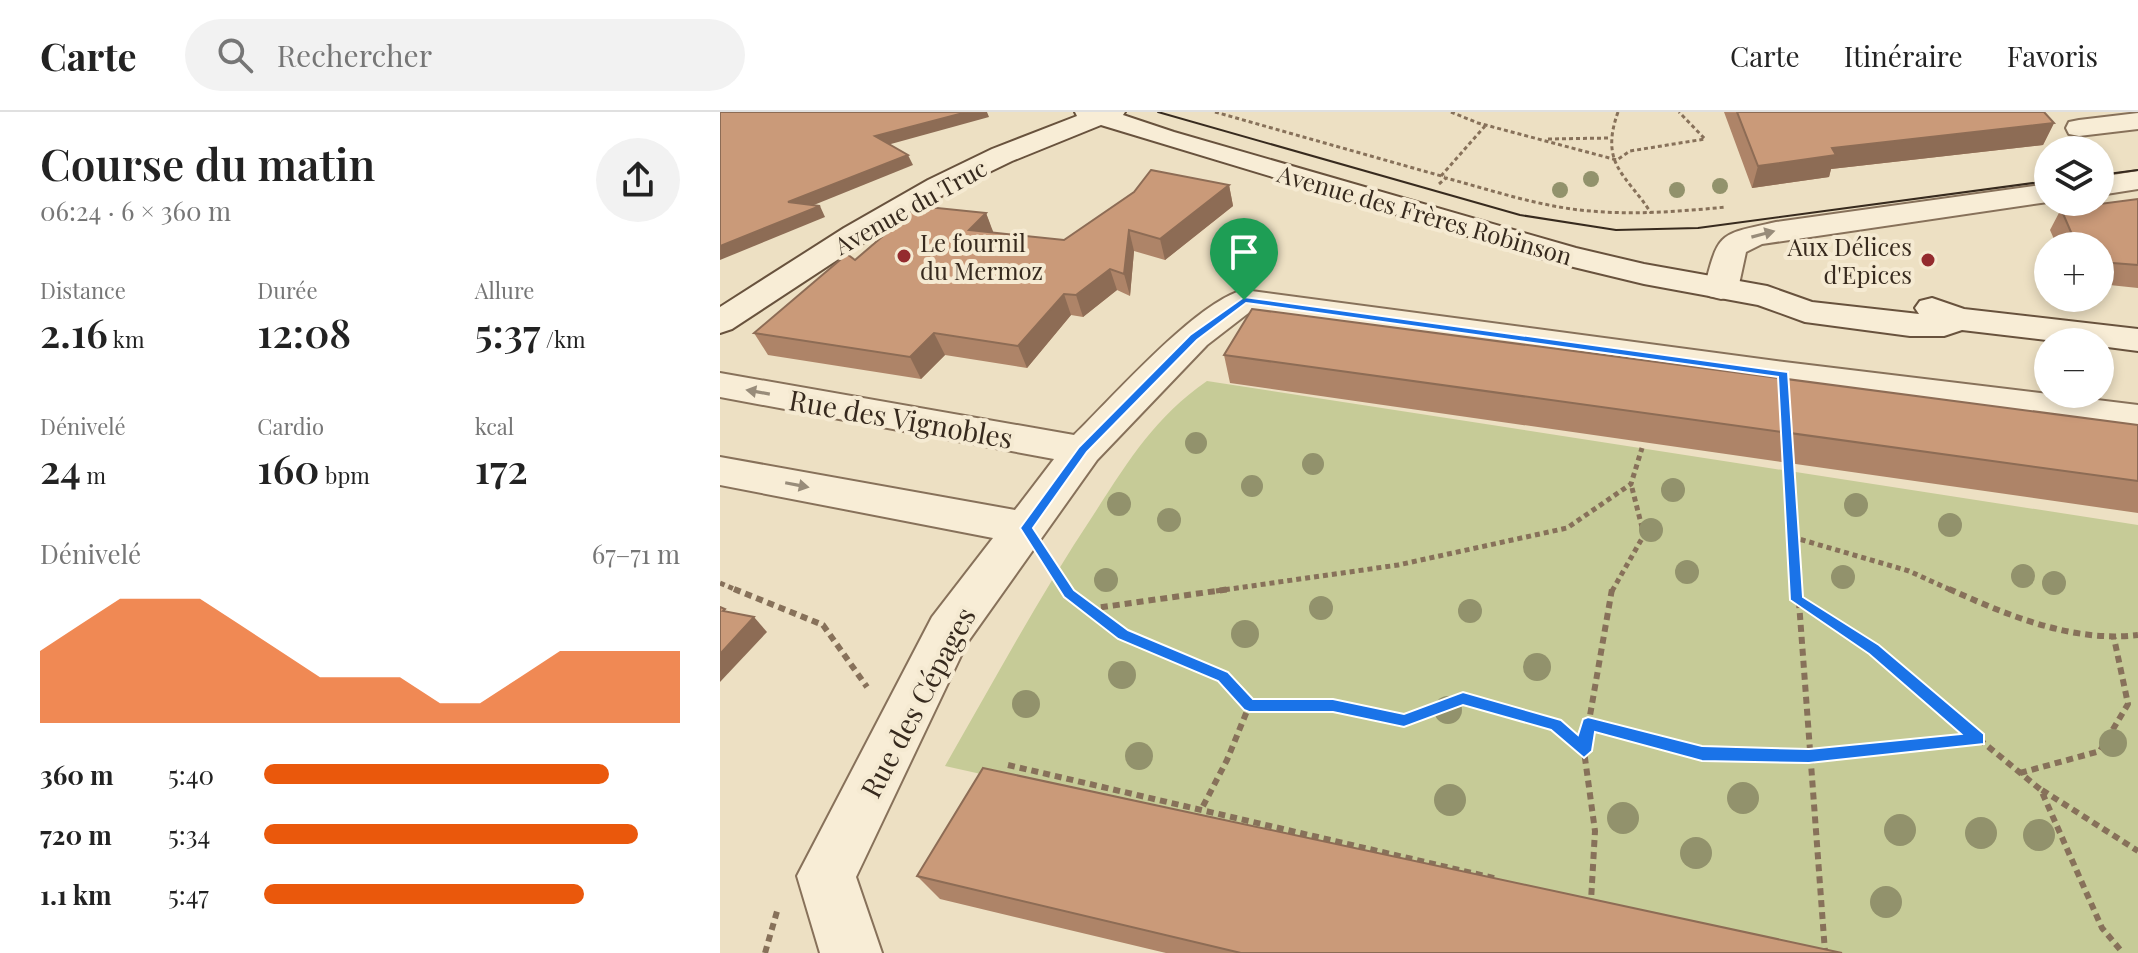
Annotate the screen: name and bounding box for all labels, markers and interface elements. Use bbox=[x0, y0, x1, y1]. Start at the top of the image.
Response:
search box bbox=[185, 19, 745, 91]
text: Carte bbox=[40, 30, 137, 81]
icon: search bbox=[213, 33, 257, 77]
text: Rechercher bbox=[277, 35, 432, 75]
text: Carte bbox=[1730, 37, 1800, 74]
text: Itinéraire bbox=[1844, 37, 1963, 74]
text: Favoris bbox=[2007, 37, 2098, 74]
text: Course du matin bbox=[40, 133, 375, 192]
map controls bbox=[2034, 136, 2114, 408]
button: layers bbox=[2034, 136, 2114, 216]
button: share bbox=[596, 138, 680, 222]
street label: Avenue du Truc bbox=[827, 151, 992, 262]
street label: Avenue des Frères Robinson bbox=[1273, 156, 1576, 271]
text: 06:24 · 6 × 360 m bbox=[40, 193, 231, 228]
pin bbox=[1210, 218, 1278, 300]
place label: Le fournil du Mermoz bbox=[920, 226, 1043, 286]
one-way arrow bbox=[1751, 228, 1776, 240]
icon: arrive bbox=[1222, 230, 1266, 274]
place label: Aux Délices d'Epices bbox=[1787, 230, 1912, 290]
button: + bbox=[2034, 232, 2114, 312]
marker: Le fournil du Mermoz bbox=[895, 247, 913, 265]
marker: Aux Délices d'Epices bbox=[1919, 251, 1937, 269]
text: Distance bbox=[40, 275, 126, 305]
text: Durée bbox=[257, 275, 318, 305]
text: Allure bbox=[475, 275, 534, 305]
text: 2.16 bbox=[40, 305, 108, 358]
text: 12:08 bbox=[257, 305, 351, 358]
text: 5:37 bbox=[475, 305, 540, 358]
text: km bbox=[108, 324, 144, 354]
text: /km bbox=[540, 324, 586, 354]
button: − bbox=[2034, 328, 2114, 408]
street label: Rue des Vignobles bbox=[786, 380, 1016, 456]
one-way arrow bbox=[745, 386, 770, 398]
text: Dénivelé bbox=[40, 411, 126, 441]
text: Cardio bbox=[257, 411, 324, 441]
text: kcal bbox=[475, 411, 514, 441]
text: 24 bbox=[40, 441, 81, 494]
text: 160 bbox=[257, 441, 320, 494]
text: 172 bbox=[475, 441, 528, 494]
text: m bbox=[81, 460, 106, 490]
text: bpm bbox=[320, 460, 370, 490]
one-way arrow bbox=[784, 480, 809, 492]
text: Dénivelé bbox=[40, 536, 141, 571]
text: 67–71 m bbox=[592, 536, 680, 571]
street label: Rue des Cépages bbox=[851, 600, 983, 804]
text: 360 m bbox=[40, 757, 114, 792]
text: 5:40 bbox=[168, 757, 214, 792]
text: 720 m bbox=[40, 817, 112, 852]
text: 5:34 bbox=[168, 817, 210, 852]
text: 1.1 km bbox=[40, 877, 111, 912]
text: 5:47 bbox=[168, 877, 209, 912]

